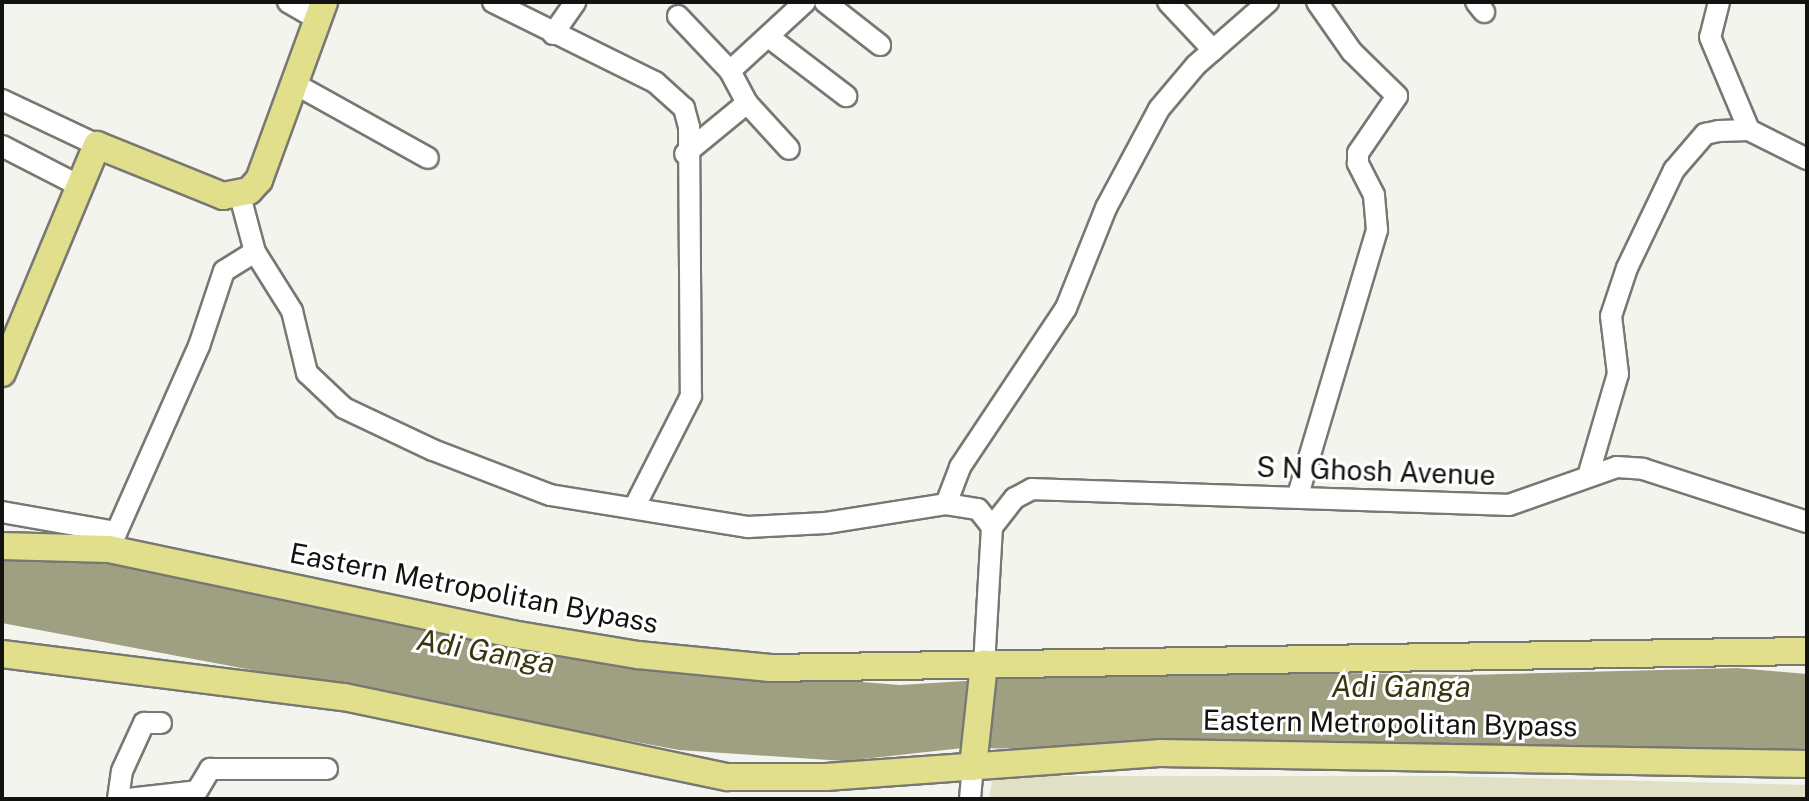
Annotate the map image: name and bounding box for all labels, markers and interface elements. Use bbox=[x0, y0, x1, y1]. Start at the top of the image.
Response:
street label: S N Ghosh Avenue bbox=[1256, 450, 1496, 492]
street label: Eastern Metropolitan Bypass bbox=[287, 536, 661, 640]
water label: Adi Ganga bbox=[414, 621, 558, 681]
water label: Adi Ganga bbox=[1331, 668, 1471, 704]
street label: Eastern Metropolitan Bypass bbox=[1202, 703, 1578, 743]

